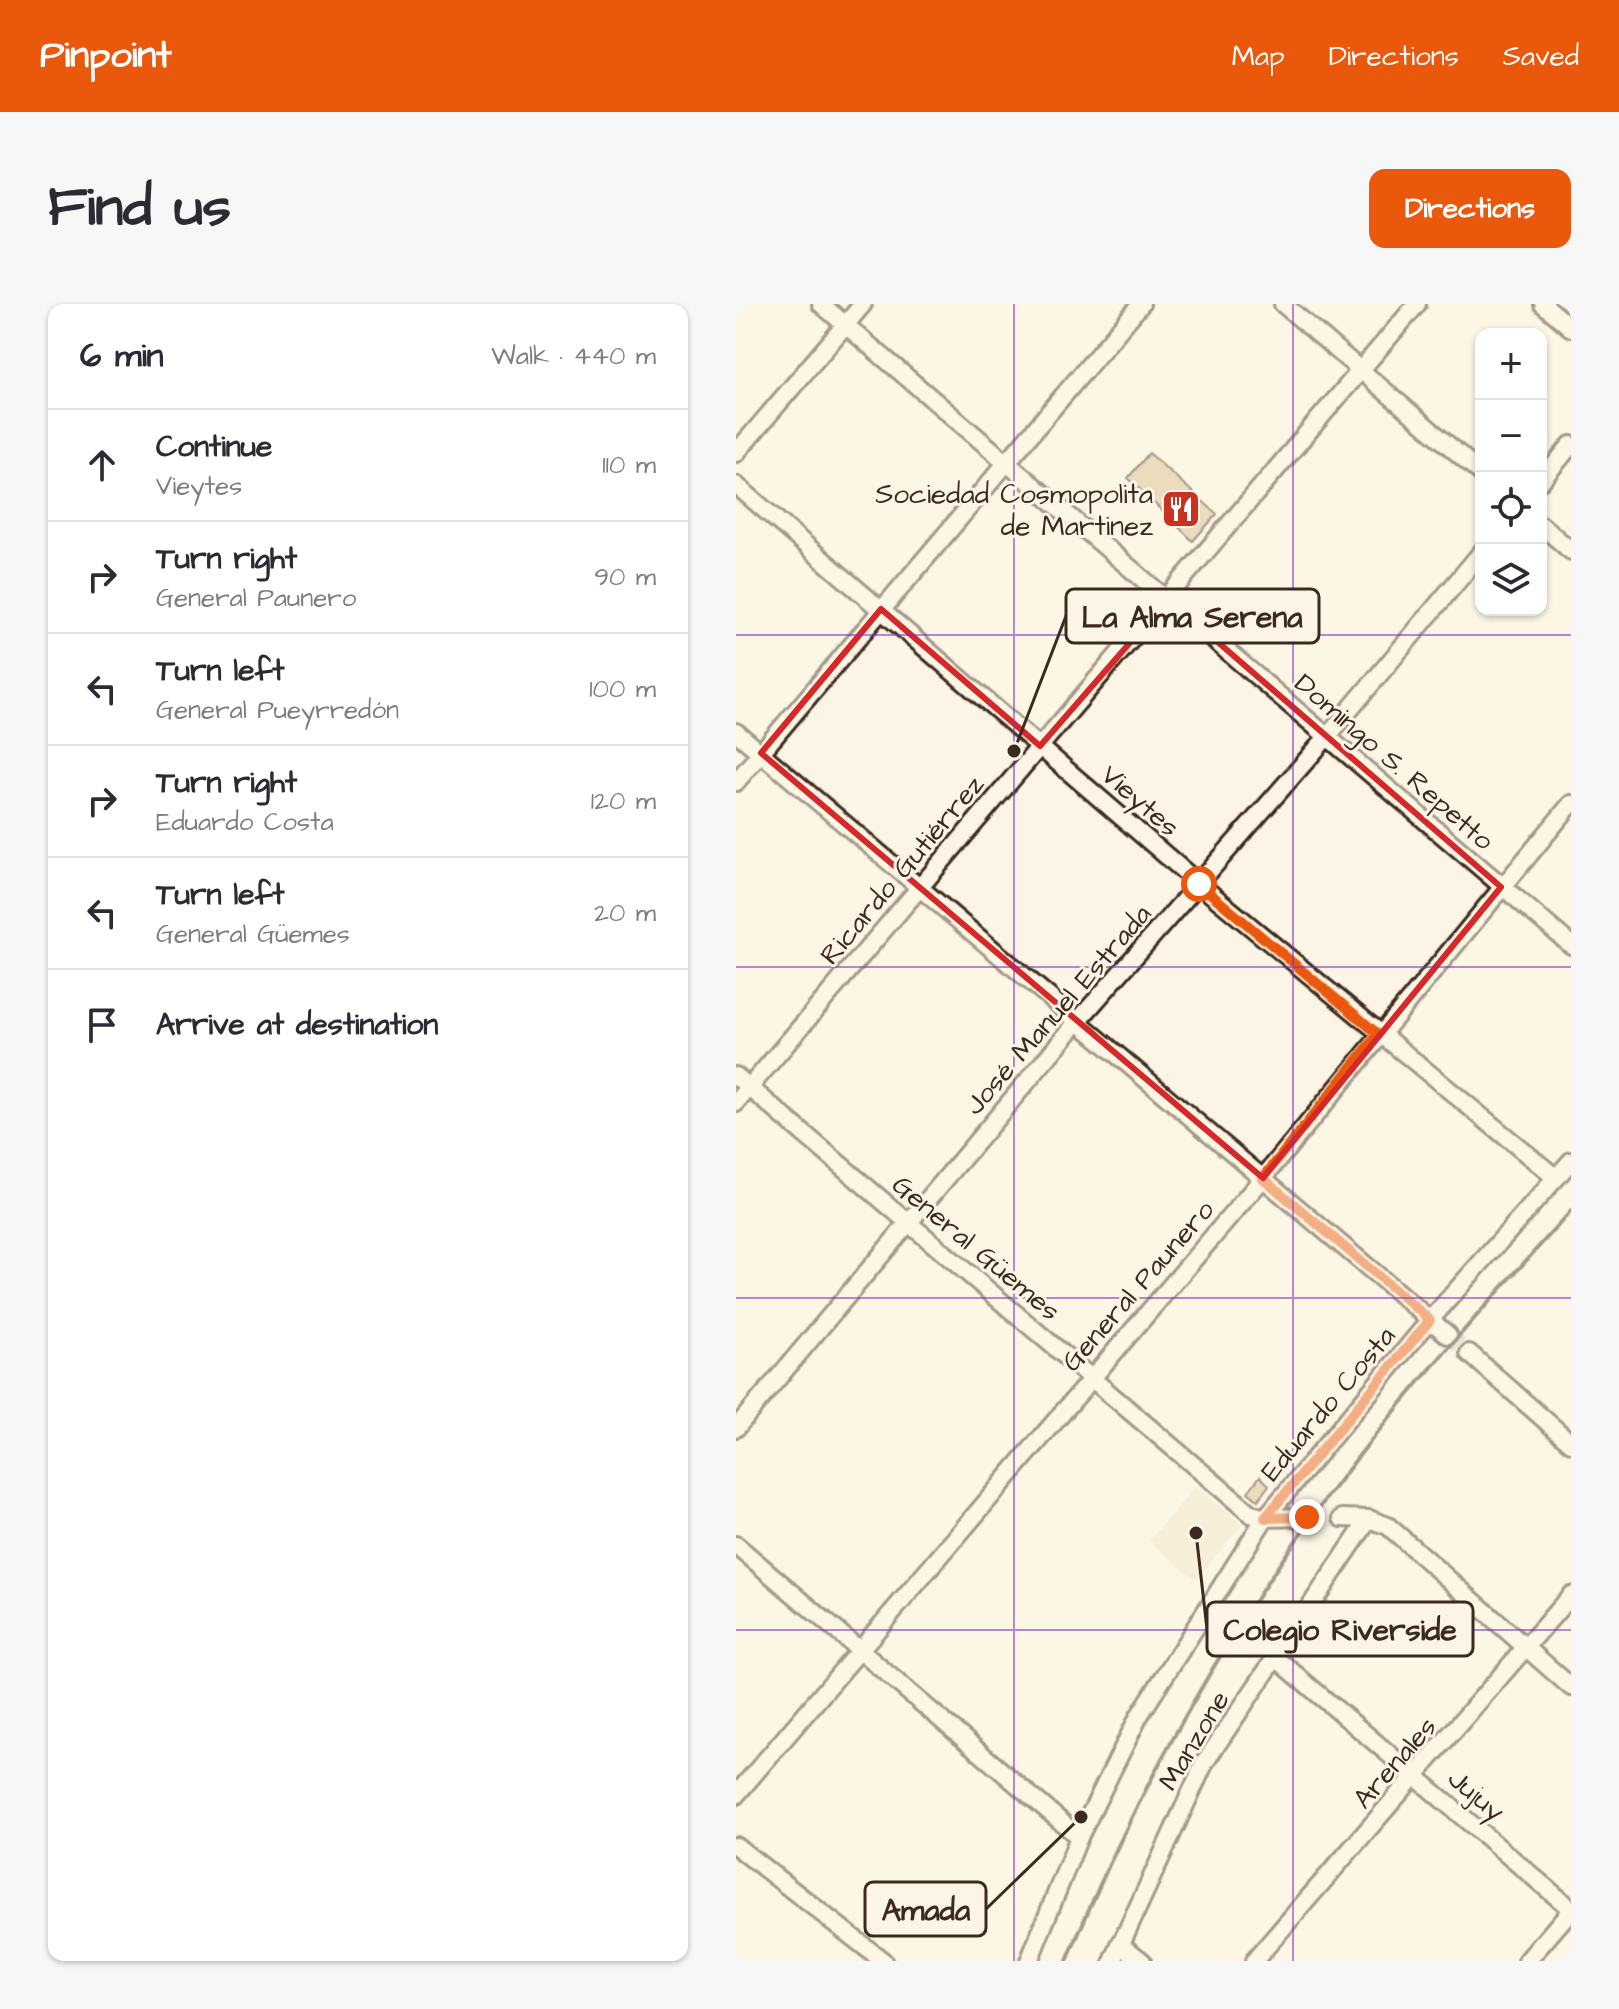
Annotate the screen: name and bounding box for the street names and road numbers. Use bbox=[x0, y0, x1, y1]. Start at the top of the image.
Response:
street label: Domingo S. Repetto bbox=[1285, 665, 1502, 861]
street label: Vieytes bbox=[1091, 756, 1188, 848]
street label: Ricardo Gutiérrez bbox=[811, 766, 993, 973]
street label: José Manuel Estrada bbox=[956, 896, 1161, 1124]
street label: General Güemes bbox=[884, 1166, 1069, 1330]
street label: General Paunero bbox=[1053, 1192, 1224, 1380]
street label: Eduardo Costa bbox=[1252, 1318, 1405, 1490]
street label: Manzone bbox=[1149, 1684, 1239, 1798]
street label: Arenales bbox=[1344, 1709, 1446, 1817]
street label: Jujuy bbox=[1438, 1760, 1513, 1832]

